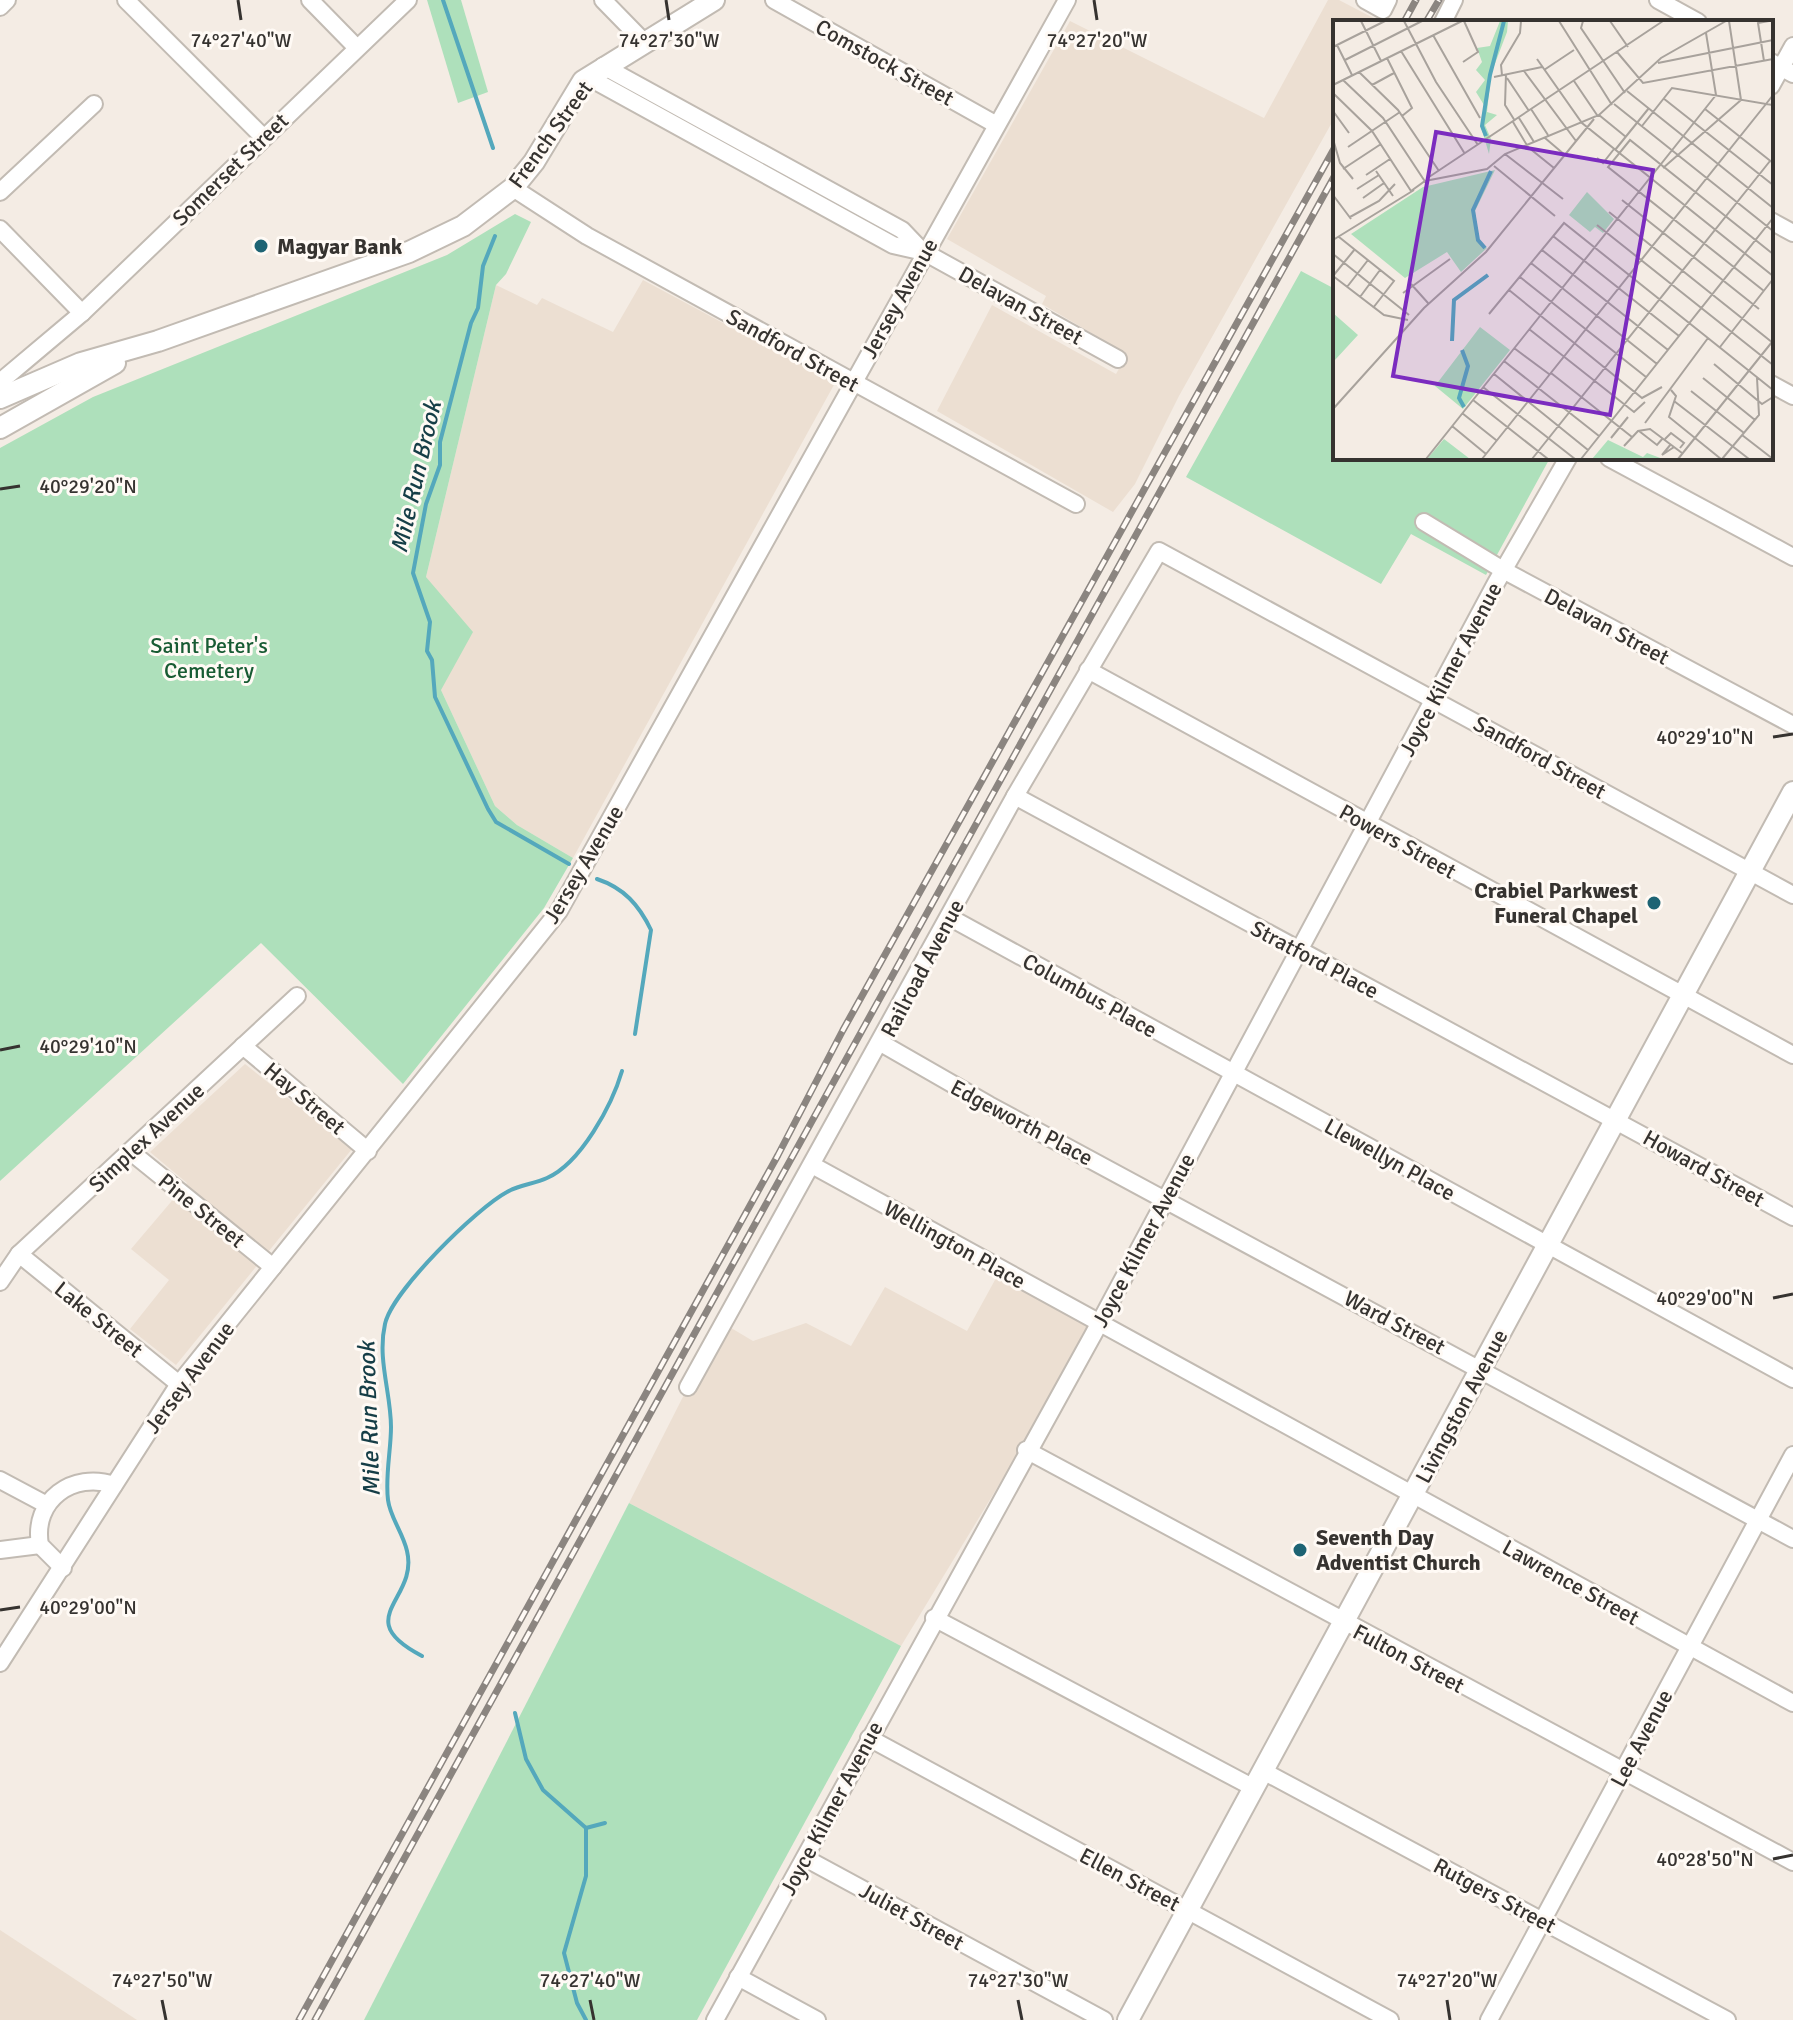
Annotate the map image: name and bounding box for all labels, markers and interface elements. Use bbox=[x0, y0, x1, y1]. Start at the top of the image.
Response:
street label: Comstock Street bbox=[811, 13, 959, 112]
inset map bbox=[1333, 20, 1773, 460]
text: 74°27'40"W bbox=[190, 28, 292, 53]
text: 74°27'30"W bbox=[618, 28, 720, 53]
text: 74°27'20"W bbox=[1046, 28, 1148, 53]
street label: French Street bbox=[502, 75, 599, 193]
street label: Somerset Street bbox=[167, 107, 294, 231]
place label: Magyar Bank bbox=[277, 233, 403, 260]
street label: Jersey Avenue bbox=[855, 233, 944, 363]
marker: Magyar Bank bbox=[252, 237, 270, 255]
street label: Delavan Street bbox=[954, 260, 1088, 351]
street label: Sandford Street bbox=[722, 303, 864, 398]
water label: Mile Run Brook bbox=[384, 396, 448, 556]
text: 40°29'20"N bbox=[39, 474, 137, 499]
street label: Joyce Kilmer Avenue bbox=[1393, 578, 1508, 761]
street label: Delavan Street bbox=[1540, 582, 1674, 671]
park label: Saint Peter's Cemetery bbox=[150, 632, 268, 684]
street label: Sandford Street bbox=[1469, 710, 1611, 805]
text: 40°29'10"N bbox=[1656, 725, 1754, 750]
street label: Powers Street bbox=[1335, 798, 1461, 885]
street label: Jersey Avenue bbox=[538, 800, 629, 928]
place label: Crabiel Parkwest Funeral Chapel bbox=[1474, 877, 1638, 929]
marker: Crabiel Parkwest Funeral Chapel bbox=[1645, 894, 1663, 912]
street label: Railroad Avenue bbox=[875, 895, 970, 1042]
street label: Stratford Place bbox=[1246, 914, 1383, 1005]
street label: Columbus Place bbox=[1018, 947, 1162, 1044]
text: 40°29'10"N bbox=[39, 1034, 137, 1059]
street label: Hay Street bbox=[258, 1056, 351, 1140]
street label: Edgeworth Place bbox=[946, 1074, 1098, 1171]
street label: Simplex Avenue bbox=[83, 1077, 210, 1198]
street label: Llewellyn Place bbox=[1319, 1112, 1460, 1207]
street label: Howard Street bbox=[1638, 1124, 1769, 1213]
street label: Joyce Kilmer Avenue bbox=[1086, 1149, 1201, 1332]
street label: Pine Street bbox=[153, 1167, 251, 1254]
street label: Wellington Place bbox=[879, 1194, 1030, 1295]
street label: Lake Street bbox=[49, 1275, 149, 1363]
street label: Ward Street bbox=[1340, 1285, 1450, 1361]
text: 40°29'00"N bbox=[1656, 1286, 1754, 1311]
street label: Jersey Avenue bbox=[139, 1316, 240, 1439]
street label: Livingston Avenue bbox=[1410, 1325, 1513, 1488]
water label: Mile Run Brook bbox=[351, 1339, 387, 1497]
place label: Seventh Day Adventist Church bbox=[1316, 1524, 1481, 1576]
street label: Lawrence Street bbox=[1498, 1534, 1644, 1631]
marker: Seventh Day Adventist Church bbox=[1291, 1541, 1309, 1559]
text: 40°29'00"N bbox=[39, 1595, 137, 1620]
street label: Fulton Street bbox=[1349, 1618, 1469, 1699]
street label: Lee Avenue bbox=[1604, 1685, 1678, 1792]
street label: Joyce Kilmer Avenue bbox=[774, 1717, 889, 1900]
street label: Ellen Street bbox=[1075, 1842, 1185, 1917]
text: 40°28'50"N bbox=[1656, 1847, 1754, 1872]
street label: Rutgers Street bbox=[1429, 1852, 1561, 1939]
street label: Juliet Street bbox=[855, 1877, 969, 1956]
text: 74°27'50"W bbox=[111, 1968, 213, 1993]
text: 74°27'40"W bbox=[539, 1968, 641, 1993]
text: 74°27'30"W bbox=[967, 1968, 1069, 1993]
text: 74°27'20"W bbox=[1396, 1968, 1498, 1993]

